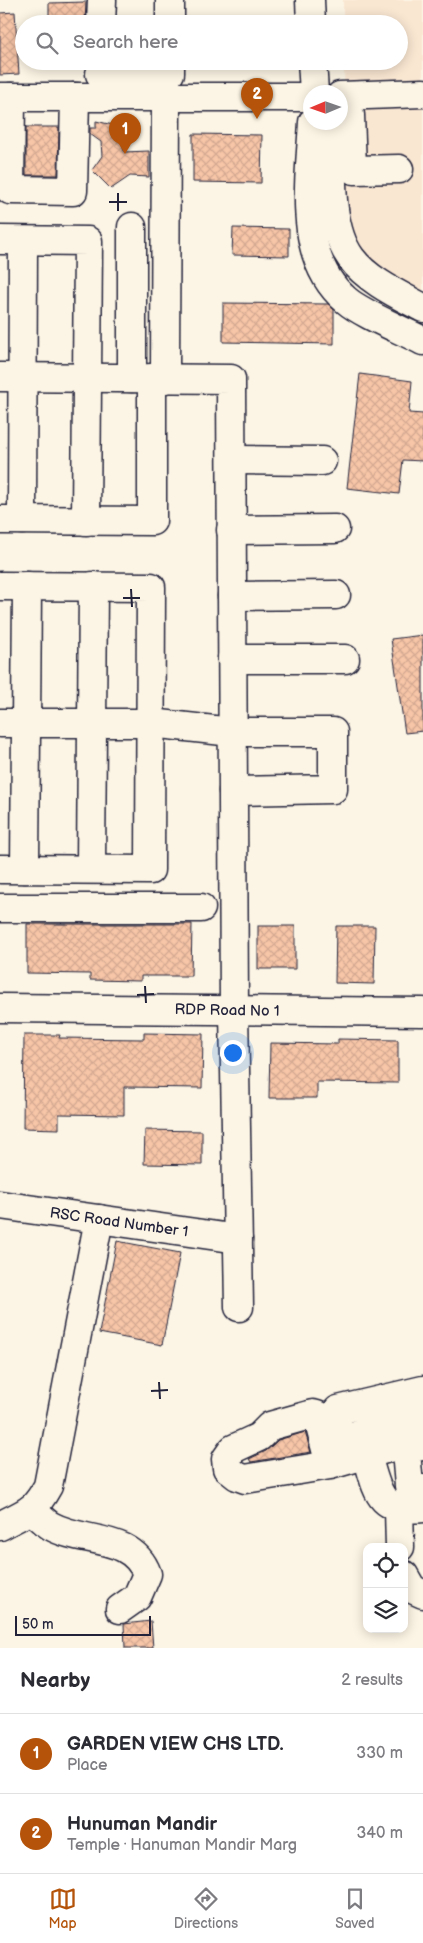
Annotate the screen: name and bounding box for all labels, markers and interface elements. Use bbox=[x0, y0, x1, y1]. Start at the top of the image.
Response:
search box bbox=[15, 15, 408, 70]
icon: search bbox=[33, 29, 61, 57]
text: Search here bbox=[73, 31, 178, 54]
pin: 2 bbox=[241, 78, 273, 119]
north arrow bbox=[303, 85, 348, 130]
pin: 1 bbox=[109, 113, 141, 154]
street label: RDP Road No 1 bbox=[174, 1000, 280, 1021]
your location bbox=[220, 1040, 246, 1066]
street label: RSC Road Number 1 bbox=[49, 1203, 189, 1242]
map controls bbox=[363, 1543, 408, 1633]
button: locate bbox=[363, 1543, 408, 1588]
button: layers bbox=[363, 1588, 408, 1633]
scale bar bbox=[15, 1613, 151, 1636]
text: 50 m bbox=[22, 1616, 54, 1633]
text: Nearby bbox=[20, 1668, 90, 1693]
text: 2 results bbox=[341, 1671, 403, 1690]
text: GARDEN VIEW CHS LTD. bbox=[67, 1733, 284, 1756]
text: 1 bbox=[33, 1744, 39, 1763]
text: 330 m bbox=[356, 1744, 403, 1763]
text: Place bbox=[67, 1756, 108, 1775]
text: Hunuman Mandir bbox=[67, 1813, 217, 1836]
text: 2 bbox=[31, 1824, 41, 1843]
text: 340 m bbox=[356, 1824, 403, 1843]
text: Temple · Hanuman Mandir Marg bbox=[67, 1836, 297, 1855]
tab: Map bbox=[49, 1885, 77, 1932]
tab: Directions bbox=[174, 1885, 238, 1932]
tab: Saved bbox=[335, 1885, 374, 1932]

